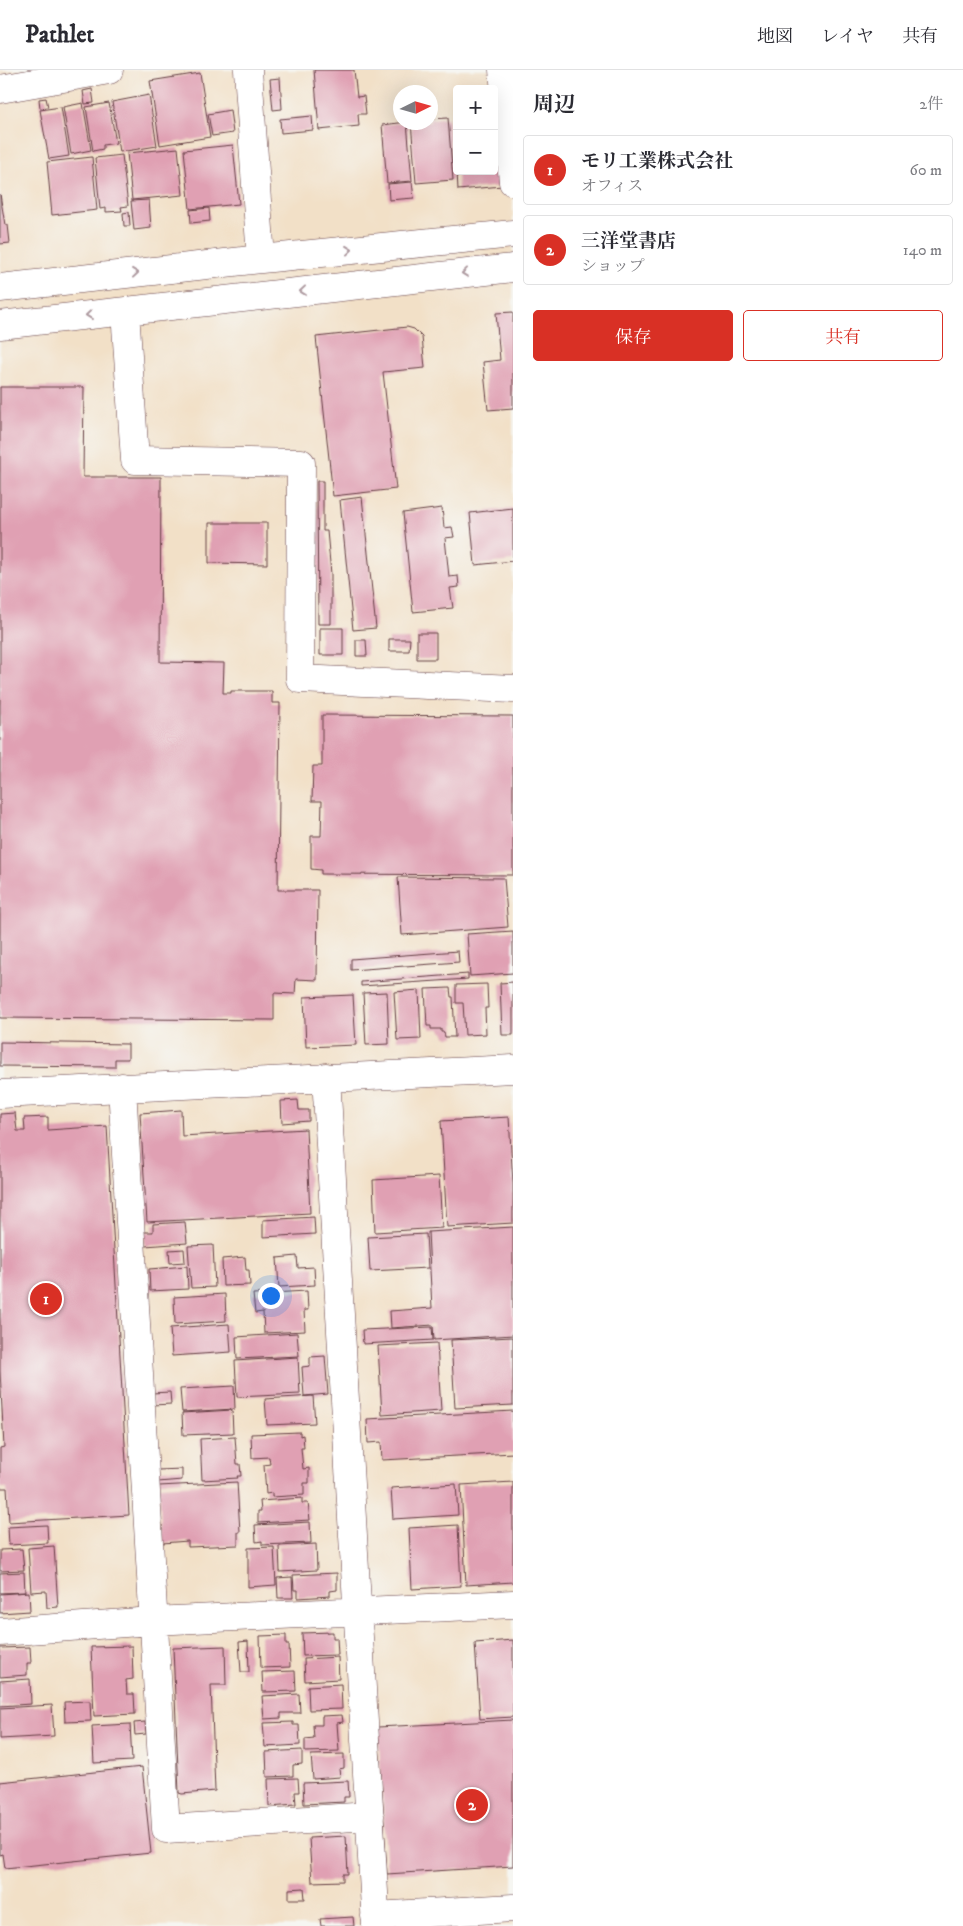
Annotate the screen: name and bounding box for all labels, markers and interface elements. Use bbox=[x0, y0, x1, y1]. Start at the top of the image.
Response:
text: Pathlet bbox=[25, 20, 94, 50]
text: 地図 bbox=[757, 26, 793, 48]
text: レイヤ bbox=[821, 26, 874, 48]
text: 共有 bbox=[902, 26, 938, 48]
north arrow bbox=[393, 85, 438, 130]
map controls bbox=[453, 85, 498, 175]
button: + bbox=[453, 85, 498, 130]
text: 周辺 bbox=[533, 92, 575, 118]
text: 2件 bbox=[919, 94, 943, 114]
button: − bbox=[453, 130, 498, 175]
text: モリ工業株式会社 bbox=[581, 150, 733, 173]
text: 1 bbox=[547, 160, 553, 180]
text: 60 m bbox=[910, 160, 942, 180]
text: オフィス bbox=[581, 176, 643, 196]
text: 三洋堂書店 bbox=[581, 230, 676, 253]
text: 2 bbox=[546, 240, 554, 260]
text: 140 m bbox=[903, 240, 942, 260]
one-way arrow bbox=[345, 245, 353, 256]
text: ショップ bbox=[581, 256, 645, 276]
one-way arrow bbox=[460, 267, 468, 278]
one-way arrow bbox=[132, 268, 140, 279]
one-way arrow bbox=[299, 285, 307, 296]
one-way arrow bbox=[85, 309, 93, 320]
button: 保存 bbox=[533, 310, 733, 361]
button: 共有 bbox=[743, 310, 943, 361]
pin: 1 bbox=[30, 1280, 62, 1318]
your location bbox=[258, 1283, 284, 1309]
pin: 2 bbox=[456, 1786, 488, 1824]

